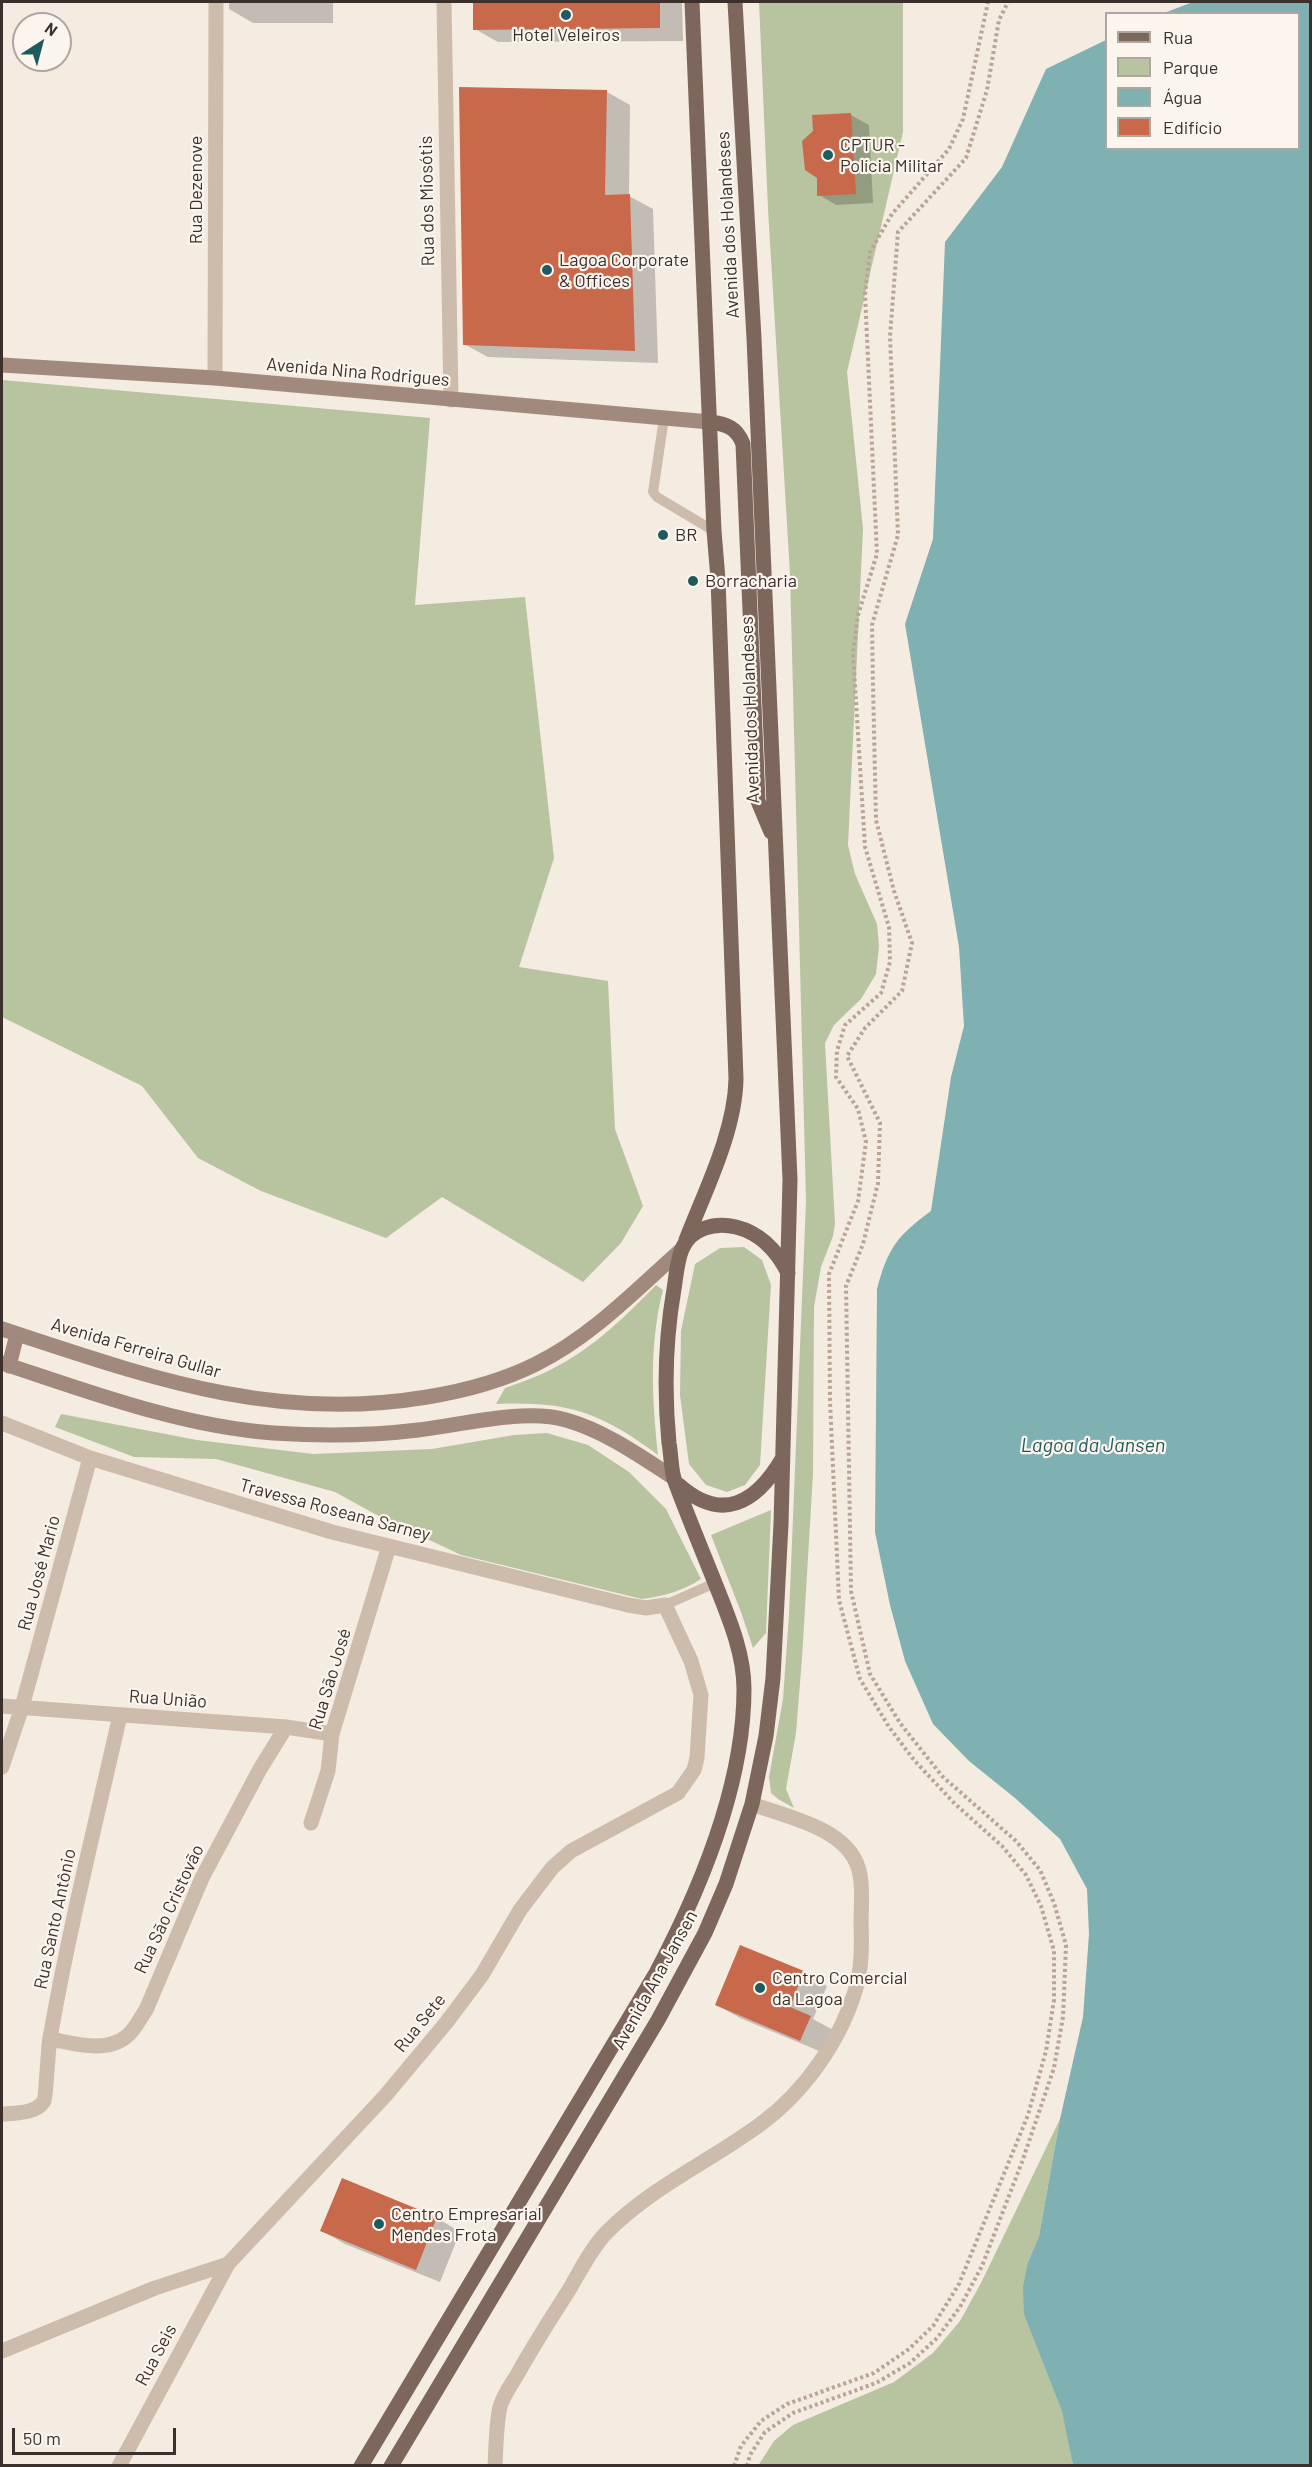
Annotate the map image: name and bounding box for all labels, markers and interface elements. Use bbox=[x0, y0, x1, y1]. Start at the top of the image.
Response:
marker: Hotel Veleiros bbox=[559, 8, 573, 22]
north arrow bbox=[12, 12, 72, 72]
legend bbox=[1105, 12, 1300, 150]
text: N bbox=[42, 18, 62, 39]
place label: Hotel Veleiros bbox=[512, 24, 620, 46]
text: Rua bbox=[1163, 26, 1193, 48]
text: Parque bbox=[1163, 56, 1218, 78]
text: Água bbox=[1163, 86, 1202, 108]
text: Edifício bbox=[1163, 116, 1222, 138]
street label: Avenida dos Holandeses bbox=[712, 131, 744, 319]
place label: CPTUR - Polícia Militar bbox=[840, 134, 943, 176]
street label: Rua Dezenove bbox=[185, 136, 207, 244]
street label: Rua dos Miosótis bbox=[415, 136, 439, 266]
marker: CPTUR - Polícia Militar bbox=[821, 148, 835, 162]
place label: Lagoa Corporate & Offices bbox=[559, 249, 689, 292]
marker: Lagoa Corporate & Offices bbox=[540, 263, 554, 277]
street label: Avenida Nina Rodrigues bbox=[266, 353, 450, 391]
place label: BR bbox=[675, 524, 697, 546]
marker: BR bbox=[656, 528, 670, 542]
place label: Borracharia bbox=[705, 570, 797, 592]
marker: Borracharia bbox=[686, 574, 700, 588]
street label: Avenida dos Holandeses bbox=[736, 616, 764, 804]
street label: Avenida Ferreira Gullar bbox=[49, 1313, 223, 1383]
water label: Lagoa da Jansen bbox=[1021, 1433, 1165, 1457]
street label: Travessa Roseana Sarney bbox=[237, 1474, 433, 1546]
street label: Rua José Mario bbox=[13, 1513, 65, 1633]
street label: Rua São José bbox=[304, 1626, 356, 1732]
street label: Rua União bbox=[128, 1685, 208, 1713]
street label: Rua São Cristovão bbox=[130, 1841, 208, 1977]
street label: Rua Santo Antônio bbox=[30, 1847, 80, 1991]
street label: Avenida Ana Jansen bbox=[608, 1907, 702, 2053]
place label: Centro Comercial da Lagoa bbox=[772, 1967, 907, 2010]
marker: Centro Comercial da Lagoa bbox=[753, 1981, 767, 1995]
street label: Rua Sete bbox=[390, 1989, 450, 2057]
place label: Centro Empresarial Mendes Frota bbox=[391, 2203, 542, 2246]
marker: Centro Empresarial Mendes Frota bbox=[372, 2217, 386, 2231]
street label: Rua Seis bbox=[131, 2320, 181, 2390]
scale bar bbox=[15, 2416, 178, 2454]
text: 50 m bbox=[23, 2427, 61, 2449]

